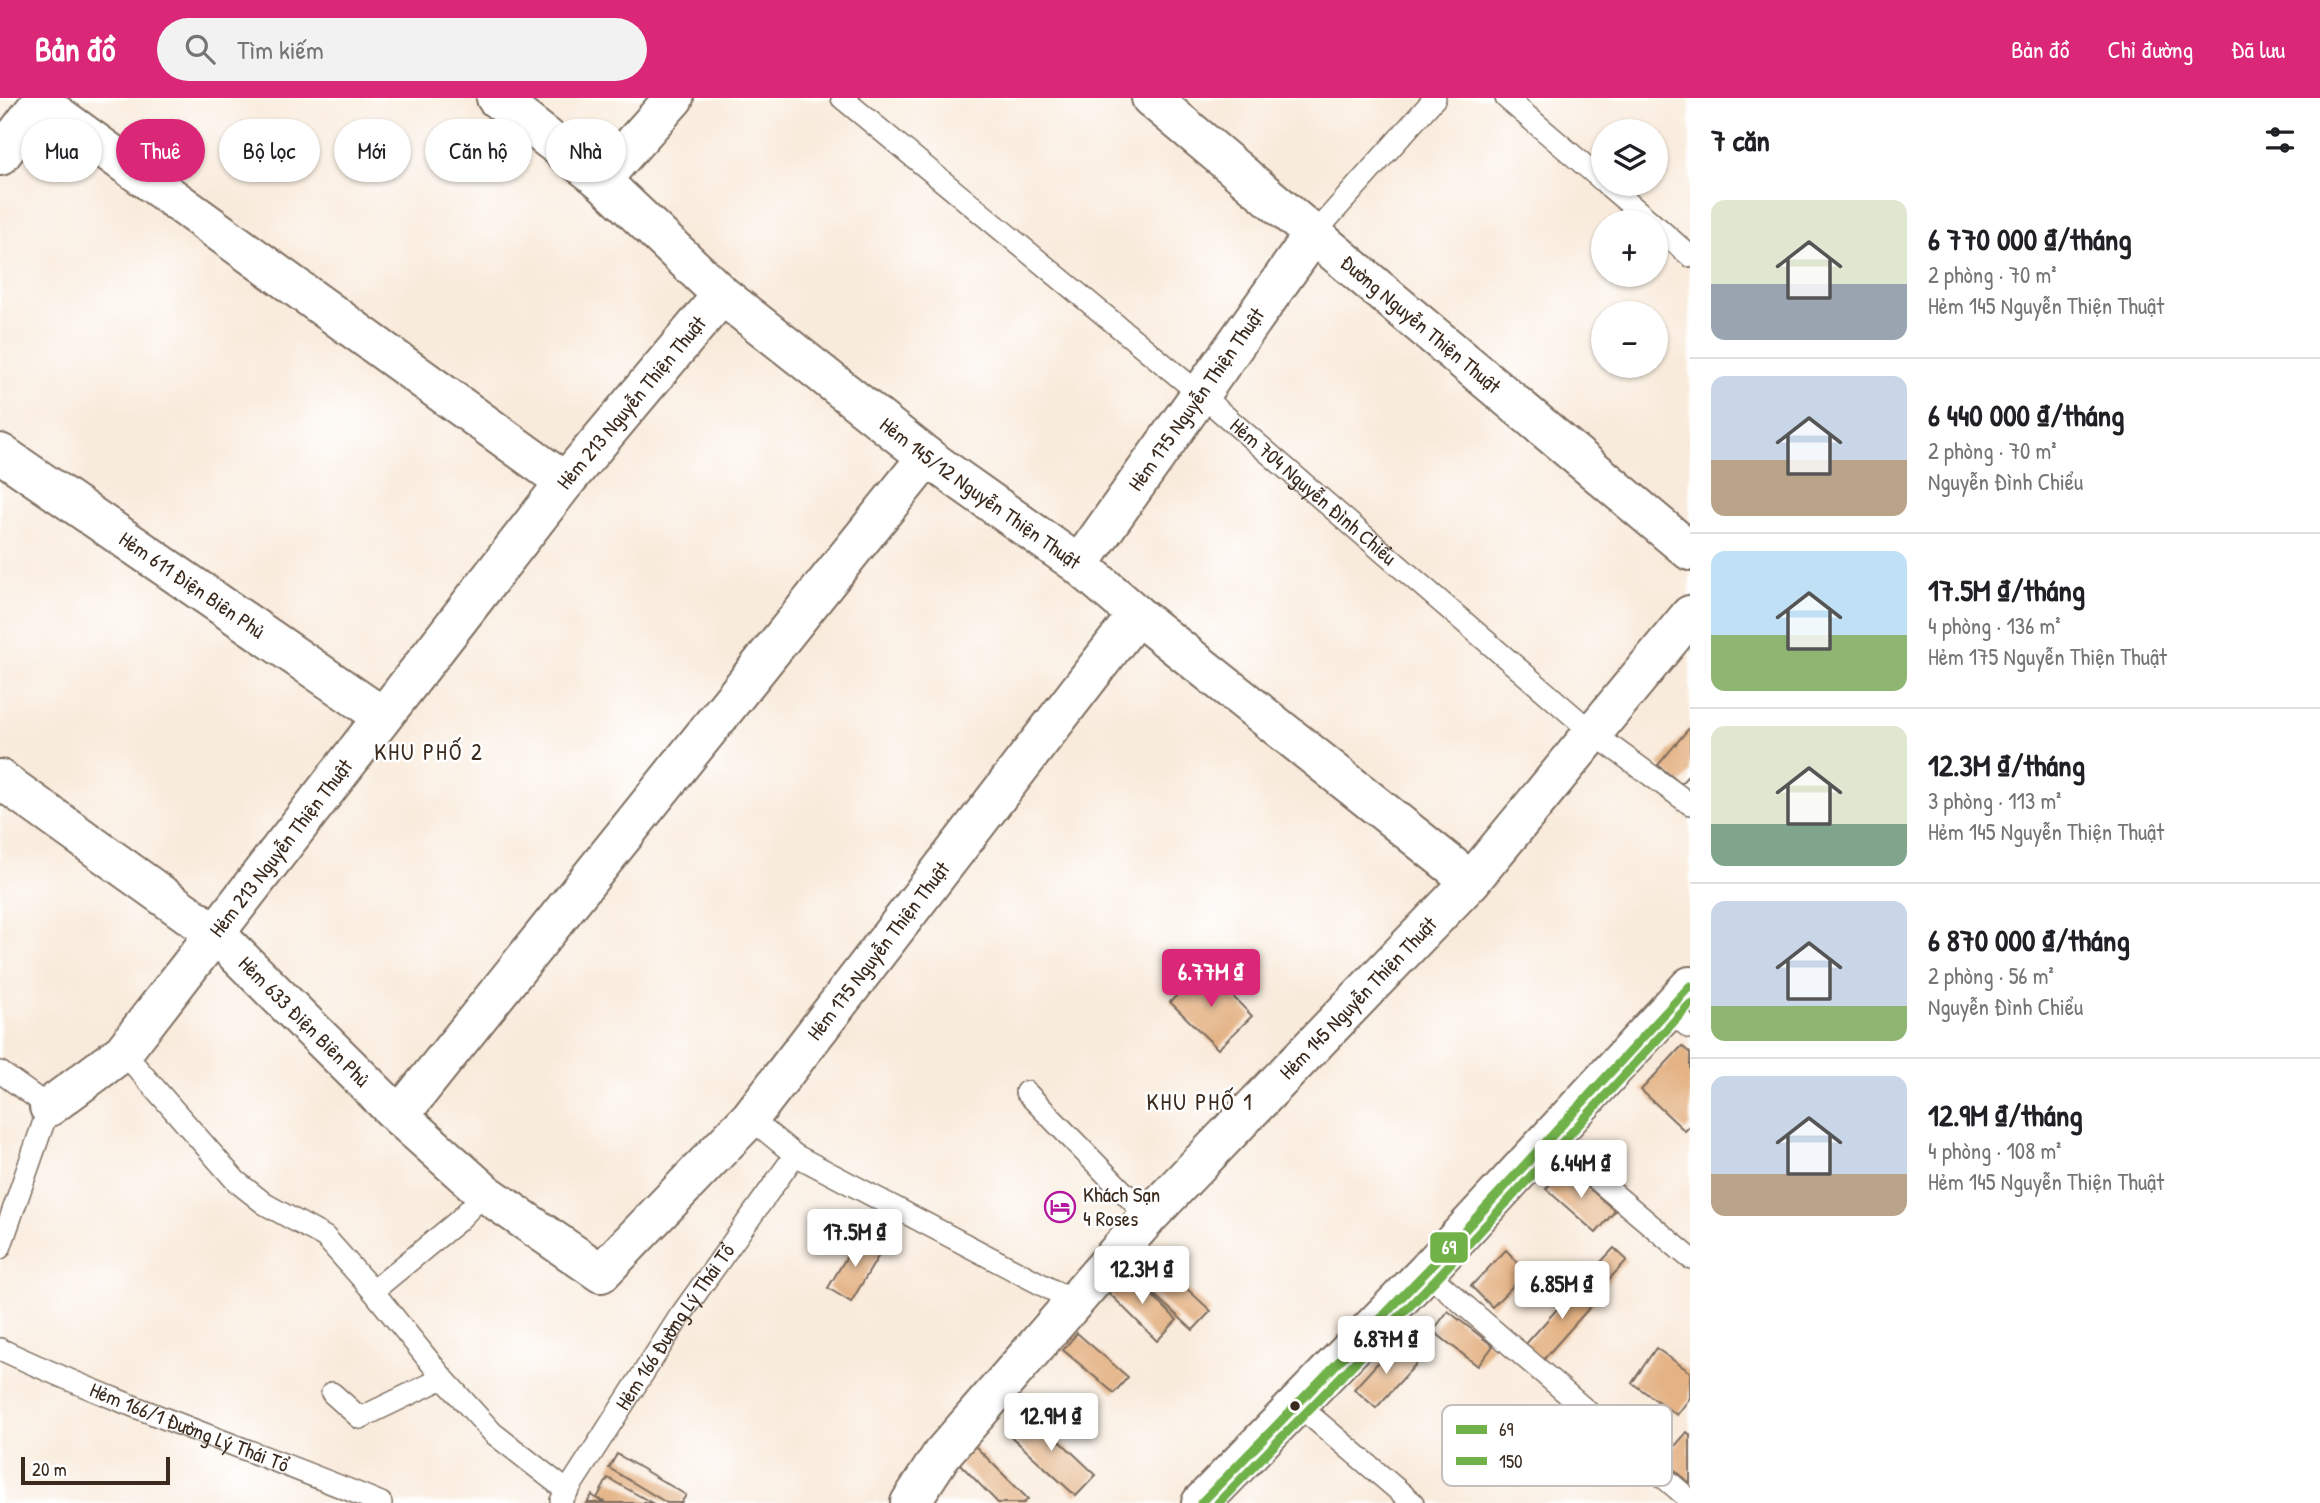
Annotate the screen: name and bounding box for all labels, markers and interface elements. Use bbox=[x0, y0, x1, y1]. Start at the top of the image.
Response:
search box bbox=[157, 18, 647, 81]
text: Bản đồ bbox=[35, 27, 115, 71]
icon: search bbox=[181, 30, 219, 68]
text: Tìm kiếm bbox=[237, 32, 324, 67]
text: Bản đồ bbox=[2011, 33, 2070, 65]
text: Chỉ đường bbox=[2108, 33, 2193, 65]
text: Đã lưu bbox=[2231, 33, 2285, 65]
chip: Mua bbox=[21, 119, 102, 182]
chip: Thuê bbox=[116, 119, 205, 182]
chip: Bộ lọc bbox=[219, 119, 320, 182]
chip: Mới bbox=[334, 119, 411, 182]
chip: Căn hộ bbox=[425, 119, 532, 182]
chip: Nhà bbox=[546, 119, 626, 182]
map controls bbox=[1591, 119, 1668, 378]
button: layers bbox=[1591, 119, 1668, 196]
text: 7 căn bbox=[1711, 120, 1770, 160]
icon: filters bbox=[2261, 121, 2299, 159]
button: + bbox=[1591, 210, 1668, 287]
text: 6 770 000 ₫/tháng bbox=[1928, 219, 2132, 259]
icon: home bbox=[1767, 228, 1851, 312]
street label: Đường Nguyễn Thiện Thuật bbox=[1334, 248, 1508, 400]
text: 2 phòng · 70 m² bbox=[1928, 259, 2057, 290]
text: Hẻm 145 Nguyễn Thiện Thuật bbox=[1928, 290, 2164, 321]
street label: Hẻm 175 Nguyễn Thiện Thuật bbox=[1121, 301, 1271, 497]
button: − bbox=[1591, 301, 1668, 378]
street label: Hẻm 213 Nguyễn Thiện Thuật bbox=[550, 309, 713, 495]
text: 6 440 000 ₫/tháng bbox=[1928, 395, 2124, 435]
icon: home bbox=[1767, 404, 1851, 488]
street label: Hẻm 145/12 Nguyễn Thiện Thuật bbox=[874, 410, 1088, 576]
street label: Hẻm 704 Nguyễn Đình Chiểu bbox=[1224, 411, 1404, 572]
text: 2 phòng · 70 m² bbox=[1928, 435, 2057, 466]
text: Nguyễn Đình Chiểu bbox=[1928, 466, 2083, 497]
street label: Hẻm 611 Ðiện Biên Phủ bbox=[114, 524, 271, 645]
text: 17.5M ₫/tháng bbox=[1928, 570, 2085, 610]
icon: home bbox=[1767, 579, 1851, 663]
text: 4 phòng · 136 m² bbox=[1928, 610, 2061, 641]
text: Hẻm 175 Nguyễn Thiện Thuật bbox=[1928, 641, 2167, 672]
district label: KHU PHỐ 2 bbox=[374, 736, 484, 767]
text: 12.3M ₫/tháng bbox=[1928, 745, 2085, 785]
street label: Hẻm 213 Nguyễn Thiện Thuật bbox=[202, 752, 359, 943]
icon: home bbox=[1767, 754, 1851, 838]
text: 3 phòng · 113 m² bbox=[1928, 785, 2061, 816]
text: Hẻm 145 Nguyễn Thiện Thuật bbox=[1928, 816, 2164, 847]
street label: Hẻm 175 Nguyễn Thiện Thuật bbox=[800, 855, 957, 1046]
street label: Hẻm 145 Nguyễn Thiện Thuật bbox=[1273, 910, 1444, 1086]
text: 6 870 000 ₫/tháng bbox=[1928, 920, 2130, 960]
icon: home bbox=[1767, 929, 1851, 1013]
street label: Hẻm 633 Ðiện Biên Phủ bbox=[232, 949, 377, 1093]
pin: 6.77M ₫ bbox=[1146, 950, 1276, 1009]
text: 6.77M ₫ bbox=[1178, 956, 1244, 987]
text: 2 phòng · 56 m² bbox=[1928, 960, 2054, 991]
text: Nguyễn Đình Chiểu bbox=[1928, 991, 2083, 1022]
district label: KHU PHỐ 1 bbox=[1147, 1086, 1254, 1117]
text: 12.9M ₫/tháng bbox=[1928, 1095, 2083, 1135]
icon: home bbox=[1767, 1104, 1851, 1188]
text: 4 phòng · 108 m² bbox=[1928, 1135, 2061, 1166]
pin: 6.44M ₫ bbox=[1516, 1140, 1646, 1200]
text: 6.44M ₫ bbox=[1551, 1147, 1611, 1178]
text: Hẻm 145 Nguyễn Thiện Thuật bbox=[1928, 1166, 2164, 1197]
place label: Khách Sạn 4 Roses bbox=[1083, 1180, 1160, 1233]
hotel icon: Khách Sạn 4 Roses bbox=[1043, 1190, 1077, 1224]
pin: 17.5M ₫ bbox=[790, 1210, 920, 1269]
text: 17.5M ₫ bbox=[823, 1216, 887, 1247]
line badge: 69 bbox=[1429, 1231, 1469, 1264]
text: 69 bbox=[1442, 1234, 1456, 1260]
street label: Hẻm 166 Đường Lý Thái Tổ bbox=[608, 1237, 741, 1416]
pin: 12.3M ₫ bbox=[1077, 1246, 1207, 1306]
text: 12.3M ₫ bbox=[1110, 1253, 1174, 1284]
pin: 6.85M ₫ bbox=[1497, 1262, 1627, 1321]
text: 6.85M ₫ bbox=[1531, 1268, 1593, 1299]
pin: 6.87M ₫ bbox=[1321, 1316, 1451, 1376]
text: 6.87M ₫ bbox=[1354, 1323, 1418, 1354]
street label: Hẻm 166/1 Đường Lý Thái Tổ bbox=[86, 1375, 294, 1479]
pin: 12.9M ₫ bbox=[986, 1394, 1116, 1453]
unlabelled marker bbox=[1288, 1399, 1302, 1413]
text: 12.9M ₫ bbox=[1020, 1400, 1082, 1431]
legend bbox=[1442, 1405, 1672, 1486]
text: 69 bbox=[1499, 1416, 1514, 1442]
text: 150 bbox=[1499, 1448, 1522, 1474]
scale bar bbox=[21, 1454, 170, 1486]
text: 20 m bbox=[32, 1456, 67, 1482]

